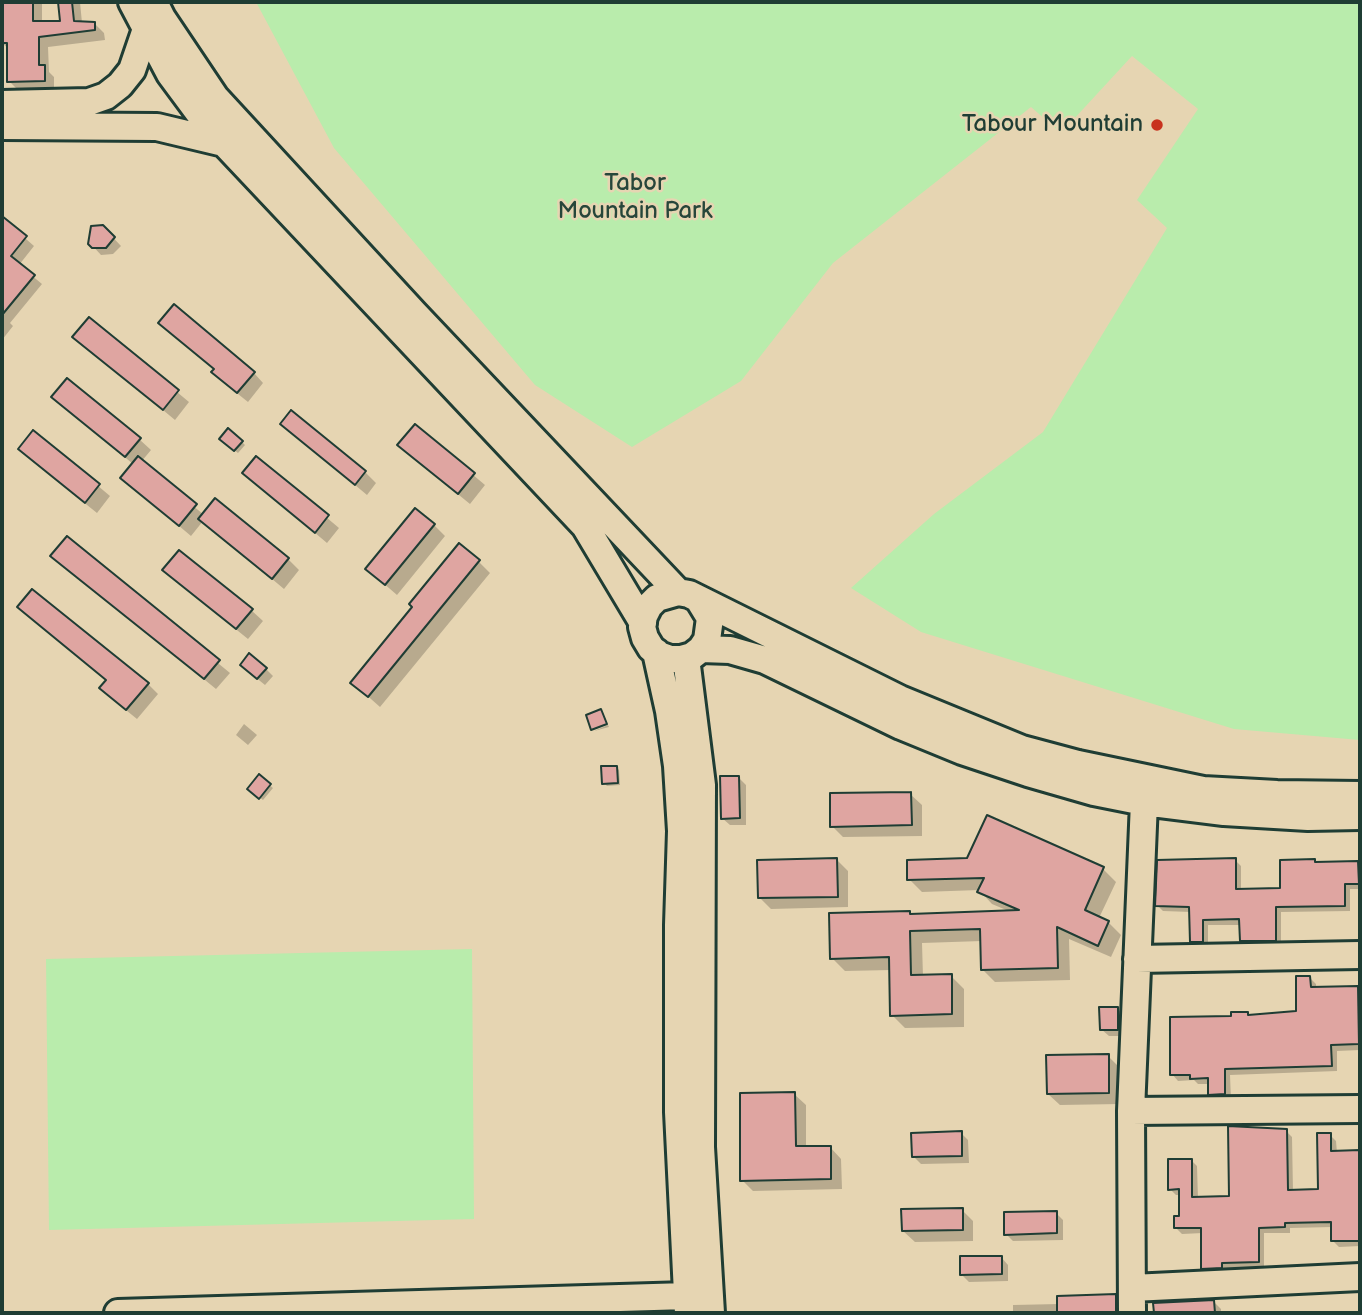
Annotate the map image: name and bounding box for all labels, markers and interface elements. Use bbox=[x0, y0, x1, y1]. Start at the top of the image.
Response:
place label: Tabour Mountain bbox=[962, 111, 1143, 139]
marker: Tabour Mountain bbox=[1149, 117, 1165, 133]
park label: Tabor Mountain Park bbox=[557, 170, 713, 226]

